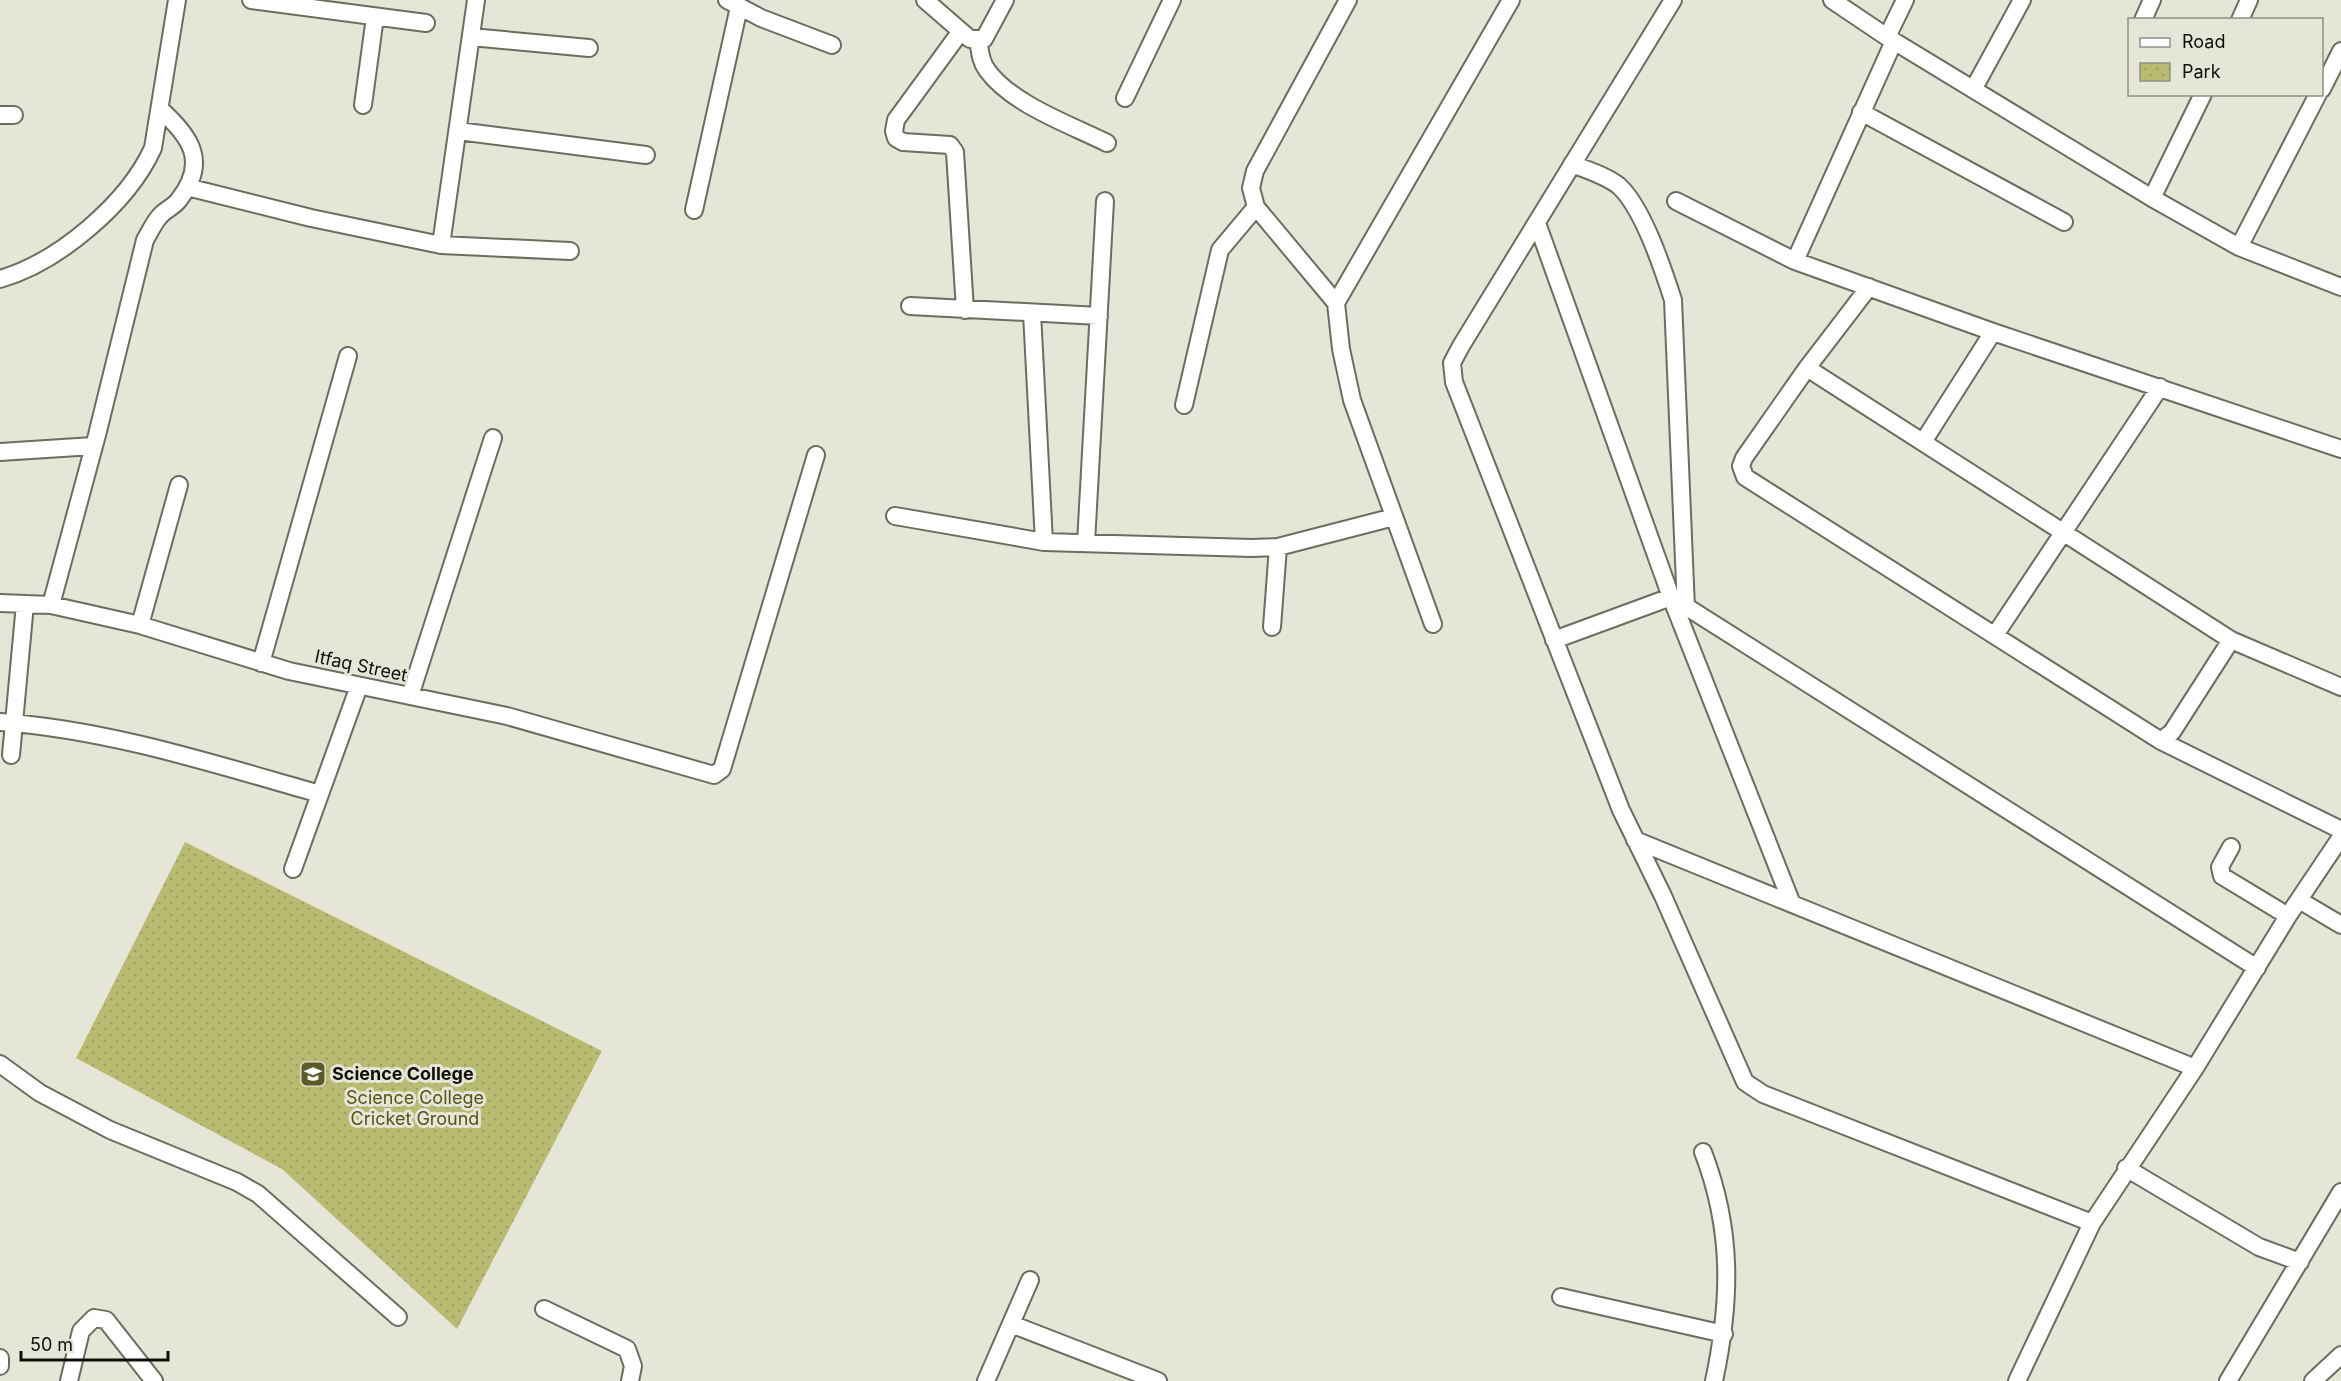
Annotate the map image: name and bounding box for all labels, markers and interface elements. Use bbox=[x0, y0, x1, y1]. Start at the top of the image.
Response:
legend bbox=[2128, 18, 2323, 96]
text: Road bbox=[2182, 31, 2225, 52]
text: Park bbox=[2182, 61, 2221, 82]
street label: Itfaq Street bbox=[313, 645, 409, 686]
school or university icon: Science College bbox=[298, 1059, 328, 1089]
place label: Science College bbox=[332, 1063, 474, 1084]
park label: Science College Cricket Ground bbox=[346, 1087, 484, 1129]
scale bar bbox=[21, 1324, 168, 1362]
text: 50 m bbox=[30, 1334, 73, 1355]

